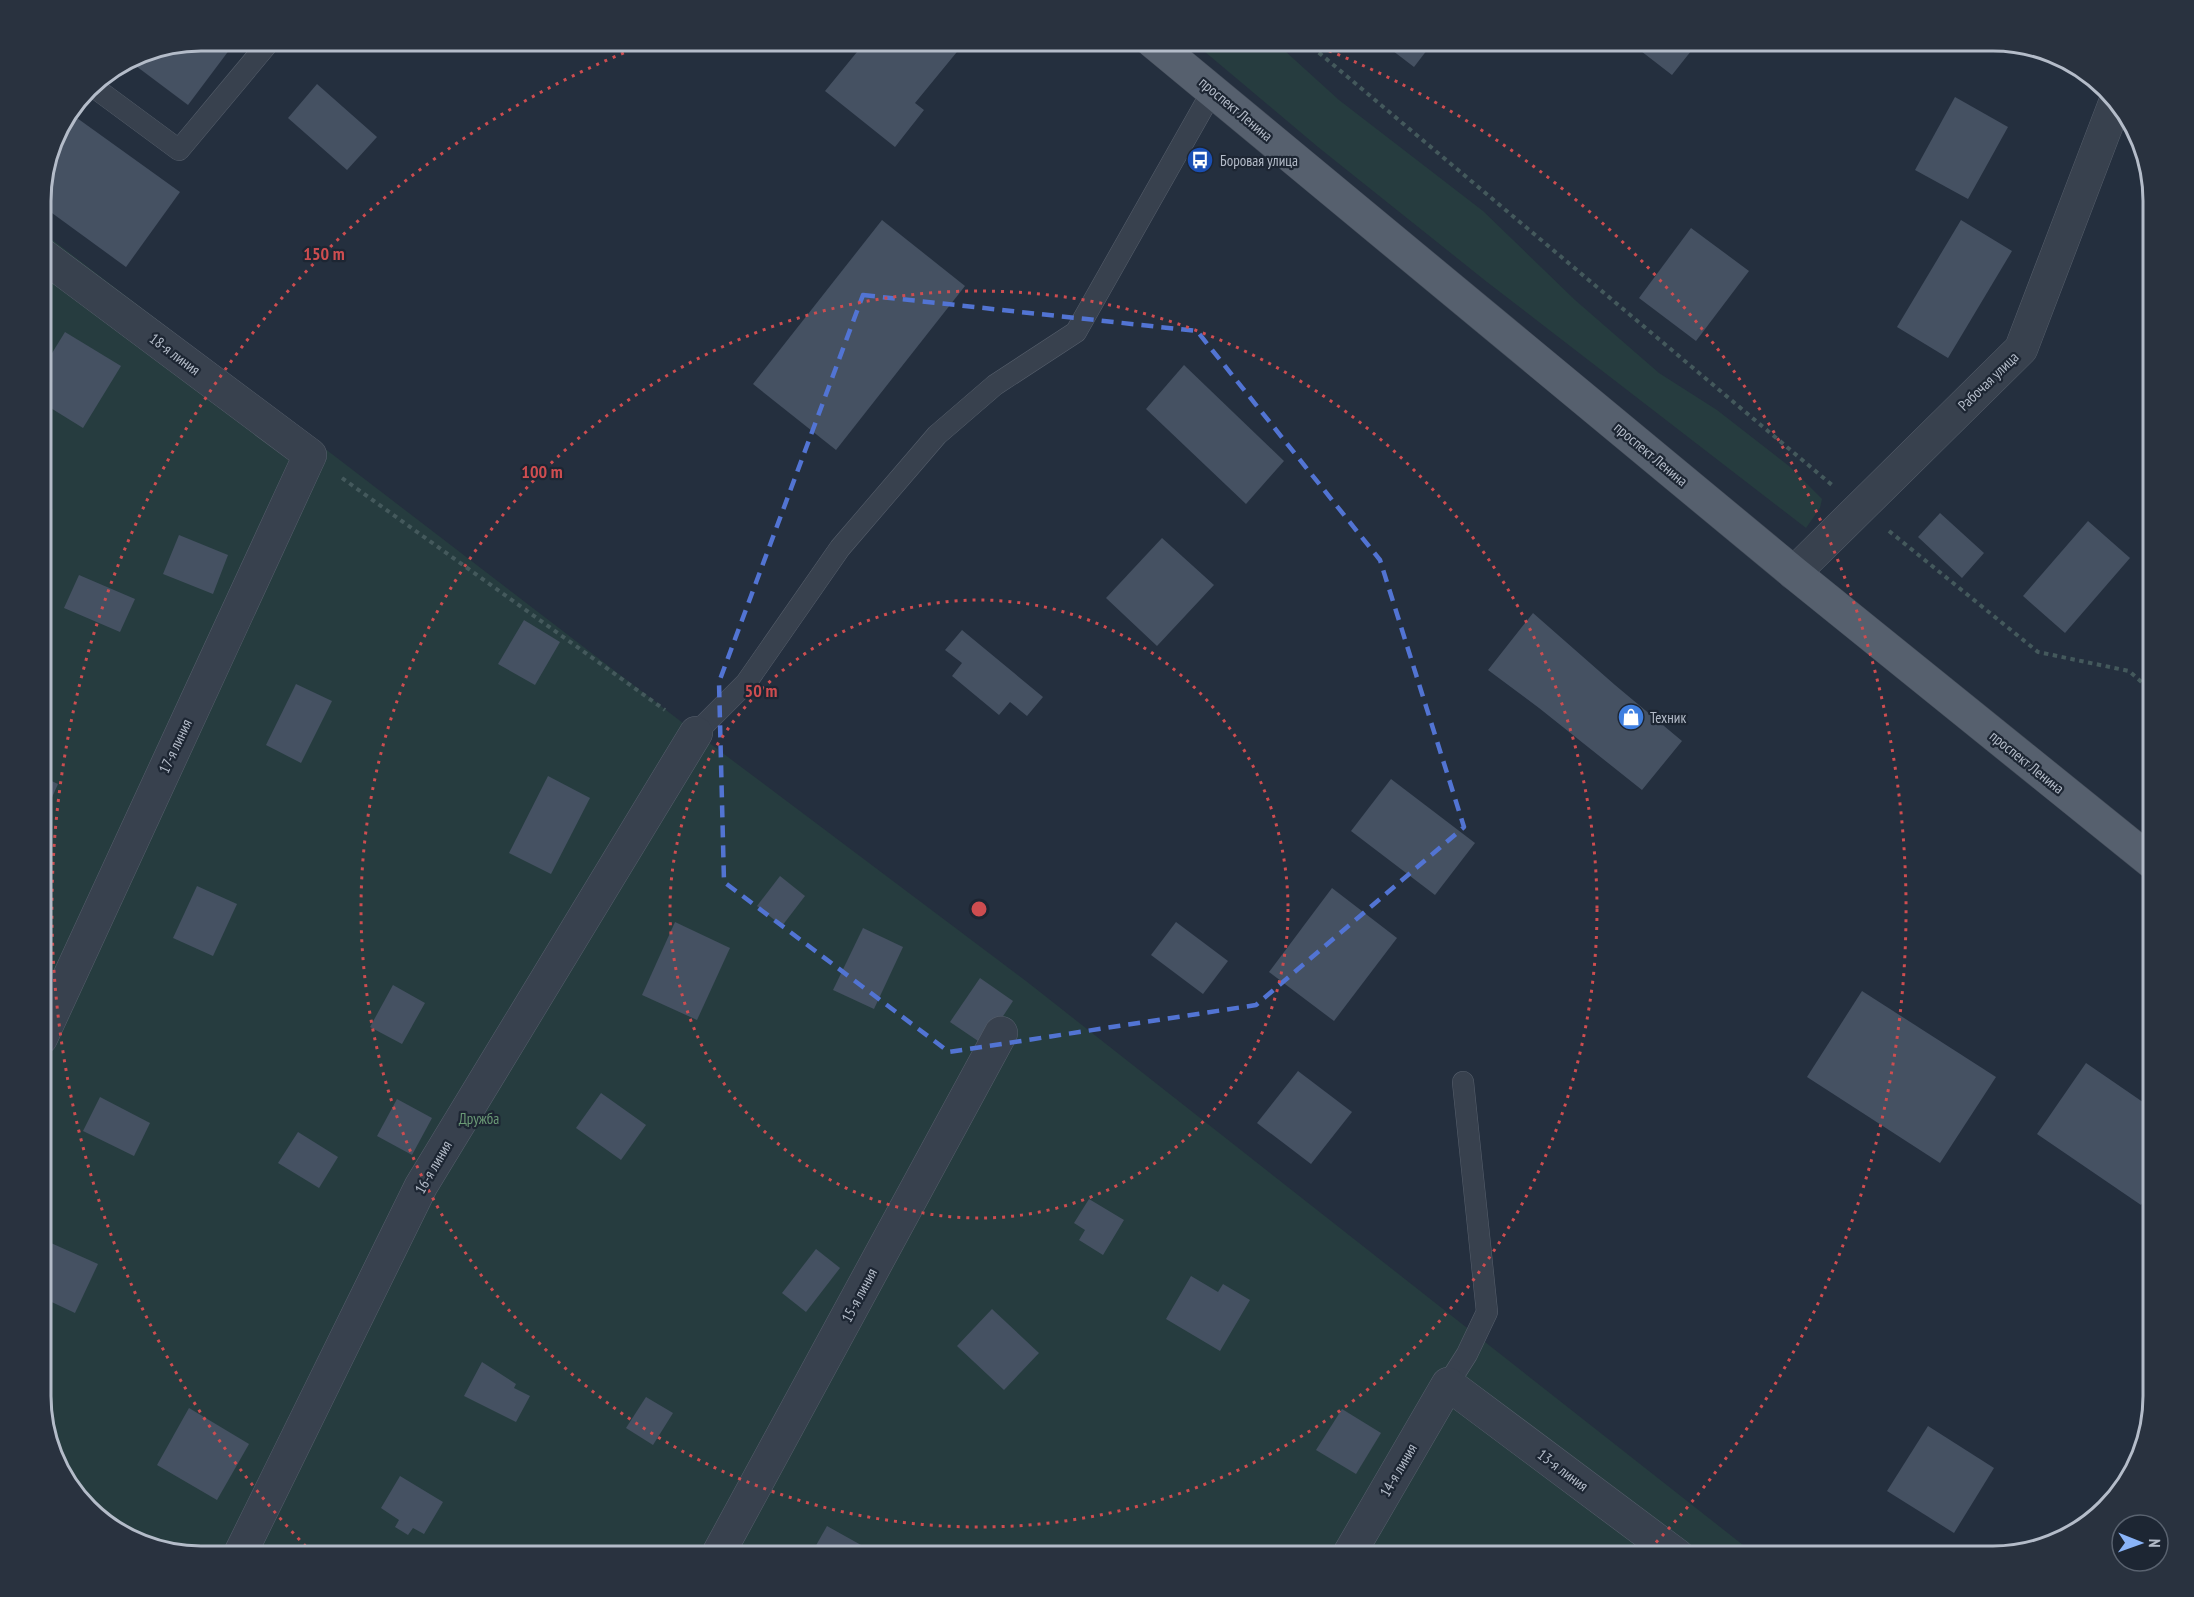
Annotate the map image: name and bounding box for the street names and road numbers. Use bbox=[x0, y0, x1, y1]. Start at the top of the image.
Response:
street label: проспект Ленина bbox=[1195, 73, 1277, 145]
street label: 18-я линия bbox=[146, 329, 204, 379]
street label: Рабочая улица bbox=[1954, 347, 2022, 415]
street label: проспект Ленина bbox=[1610, 418, 1692, 490]
street label: 17-я линия bbox=[154, 716, 196, 776]
street label: проспект Ленина bbox=[1986, 726, 2068, 798]
street label: 16-я линия bbox=[410, 1137, 456, 1197]
street label: 15-я линия bbox=[837, 1265, 881, 1325]
street label: 14-я линия bbox=[1375, 1440, 1421, 1500]
street label: 13-я линия bbox=[1534, 1445, 1592, 1495]

